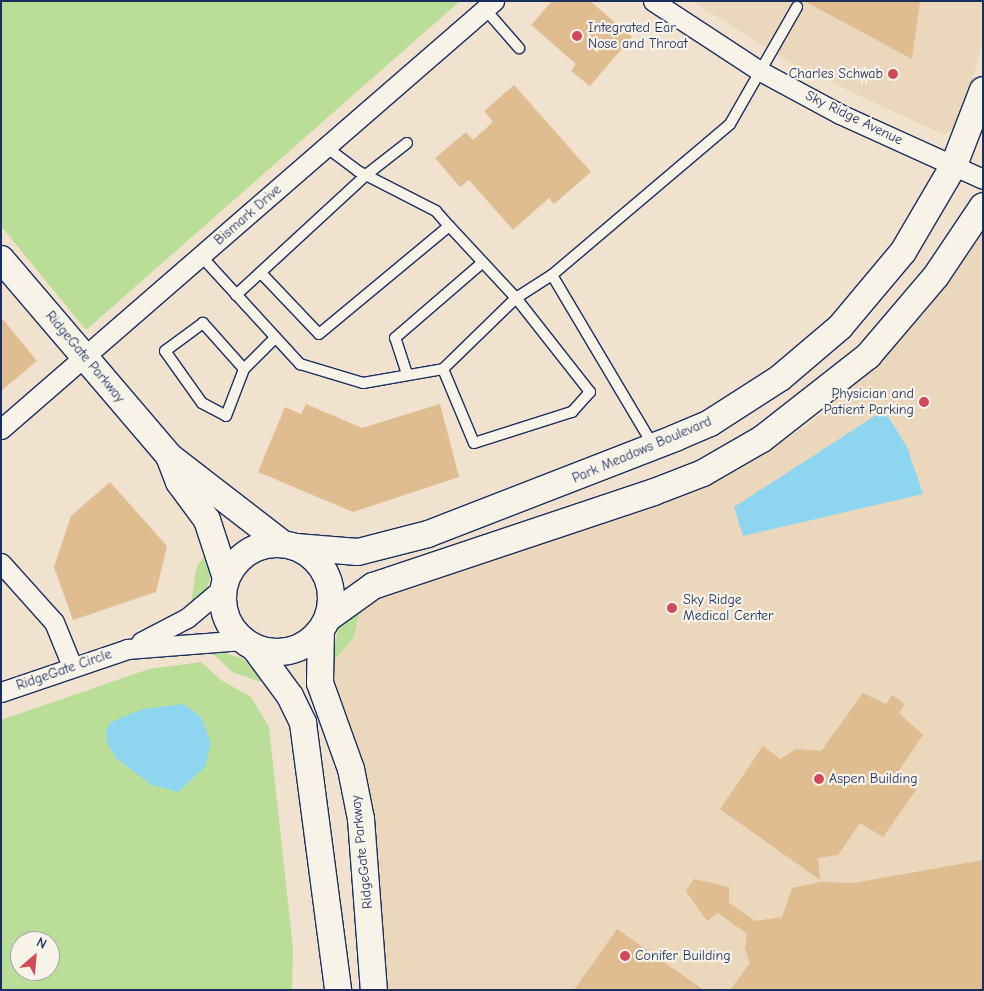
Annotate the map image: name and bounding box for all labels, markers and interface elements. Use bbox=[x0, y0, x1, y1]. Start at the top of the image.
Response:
place label: Integrated Ear Nose and Throat bbox=[588, 20, 688, 52]
marker: Integrated Ear Nose and Throat bbox=[570, 29, 584, 43]
place label: Charles Schwab bbox=[789, 66, 883, 82]
marker: Charles Schwab bbox=[887, 68, 899, 80]
street label: Sky Ridge Avenue bbox=[803, 87, 905, 149]
street label: Bismark Drive bbox=[211, 181, 285, 249]
street label: RidgeGate Parkway bbox=[42, 308, 128, 406]
place label: Physician and Patient Parking bbox=[824, 386, 914, 418]
marker: Physician and Patient Parking bbox=[918, 396, 930, 408]
street label: Park Meadows Boulevard bbox=[570, 413, 714, 487]
place label: Sky Ridge Medical Center bbox=[683, 592, 774, 624]
marker: Sky Ridge Medical Center bbox=[665, 601, 679, 615]
street label: RidgeGate Circle bbox=[14, 646, 114, 694]
place label: Aspen Building bbox=[829, 771, 918, 787]
marker: Aspen Building bbox=[813, 773, 825, 785]
street label: RidgeGate Parkway bbox=[348, 794, 376, 910]
north arrow bbox=[10, 931, 60, 981]
text: N bbox=[34, 933, 50, 953]
place label: Conifer Building bbox=[635, 948, 731, 964]
marker: Conifer Building bbox=[619, 950, 631, 962]

